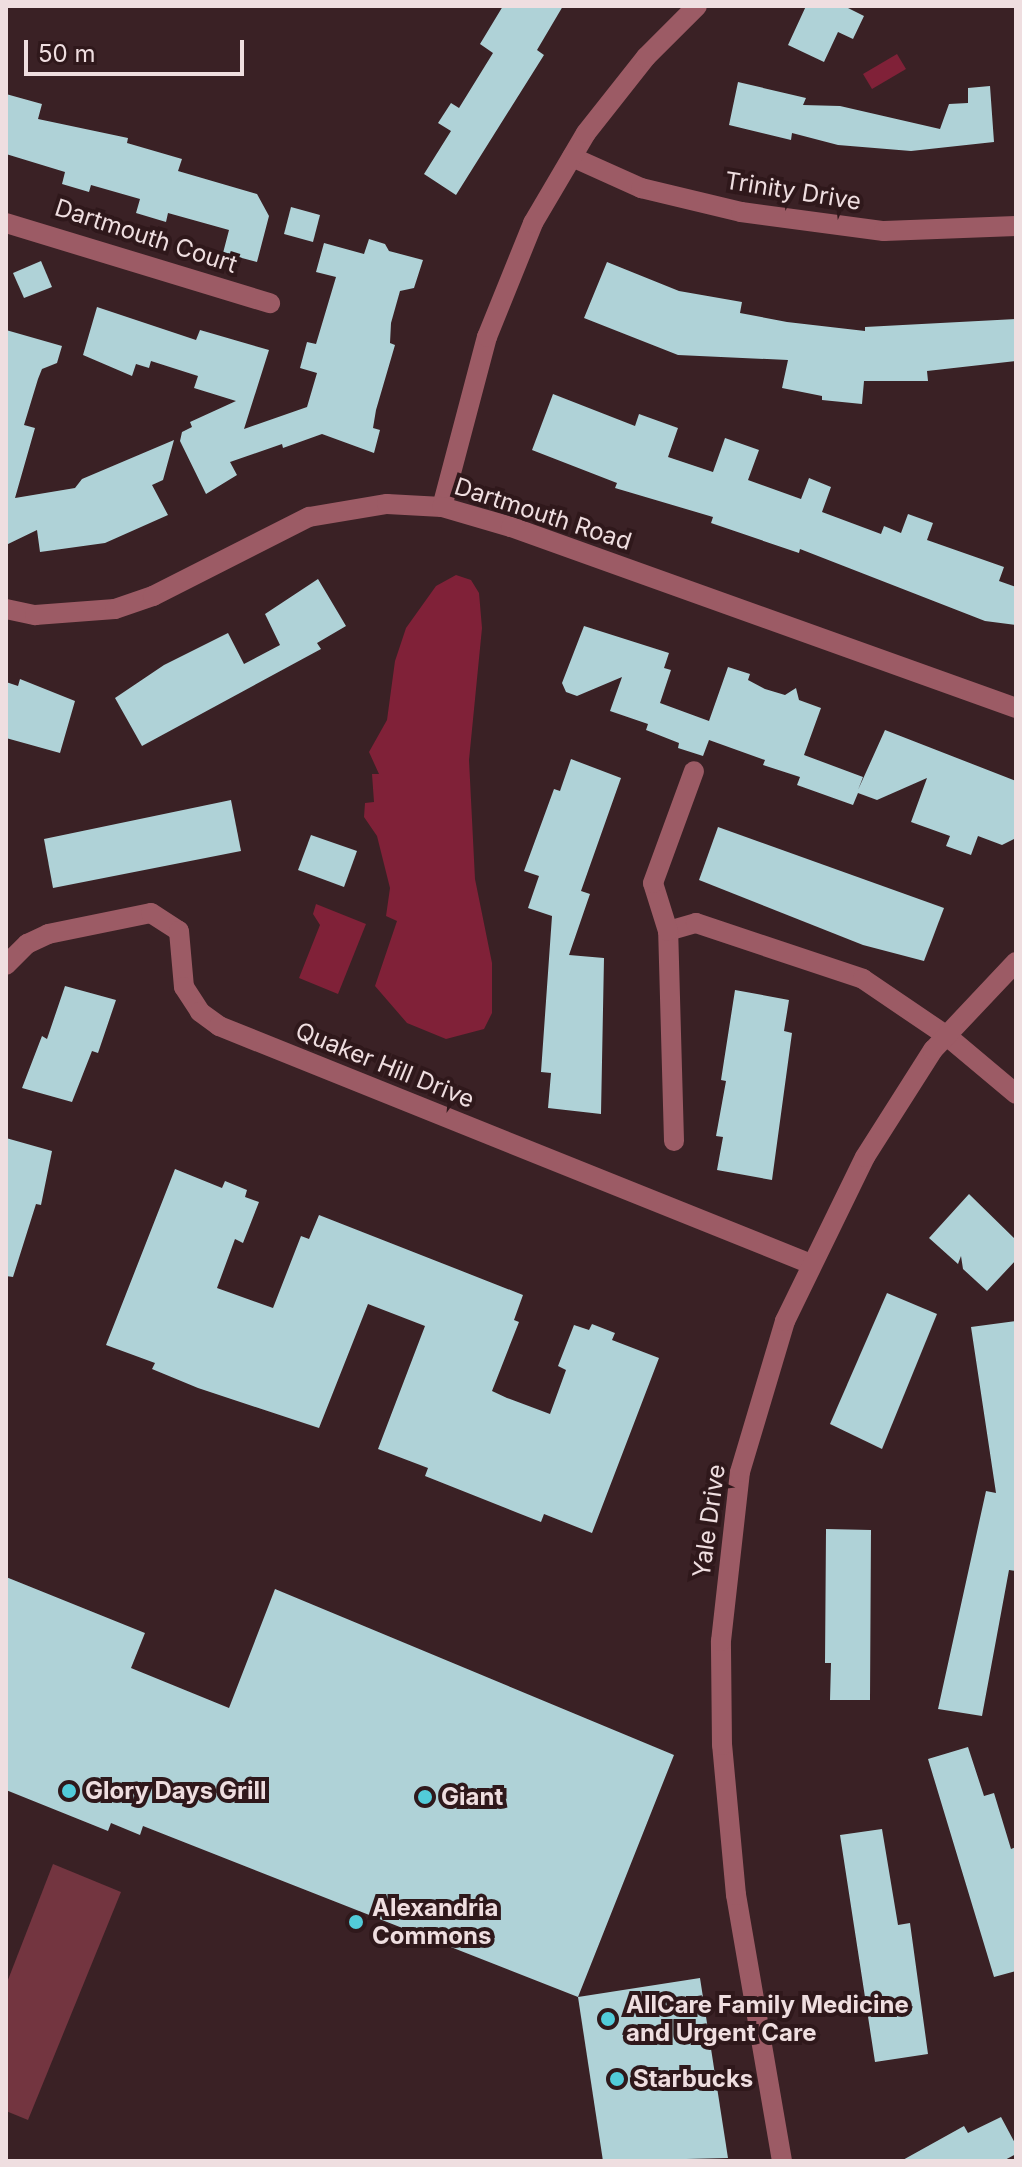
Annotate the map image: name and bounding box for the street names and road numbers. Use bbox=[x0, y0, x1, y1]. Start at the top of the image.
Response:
street label: Trinity Drive bbox=[723, 166, 863, 216]
street label: Dartmouth Court bbox=[51, 193, 241, 279]
street label: Dartmouth Road bbox=[451, 472, 635, 556]
street label: Quaker Hill Drive bbox=[292, 1016, 478, 1114]
street label: Yale Drive bbox=[687, 1462, 731, 1580]

